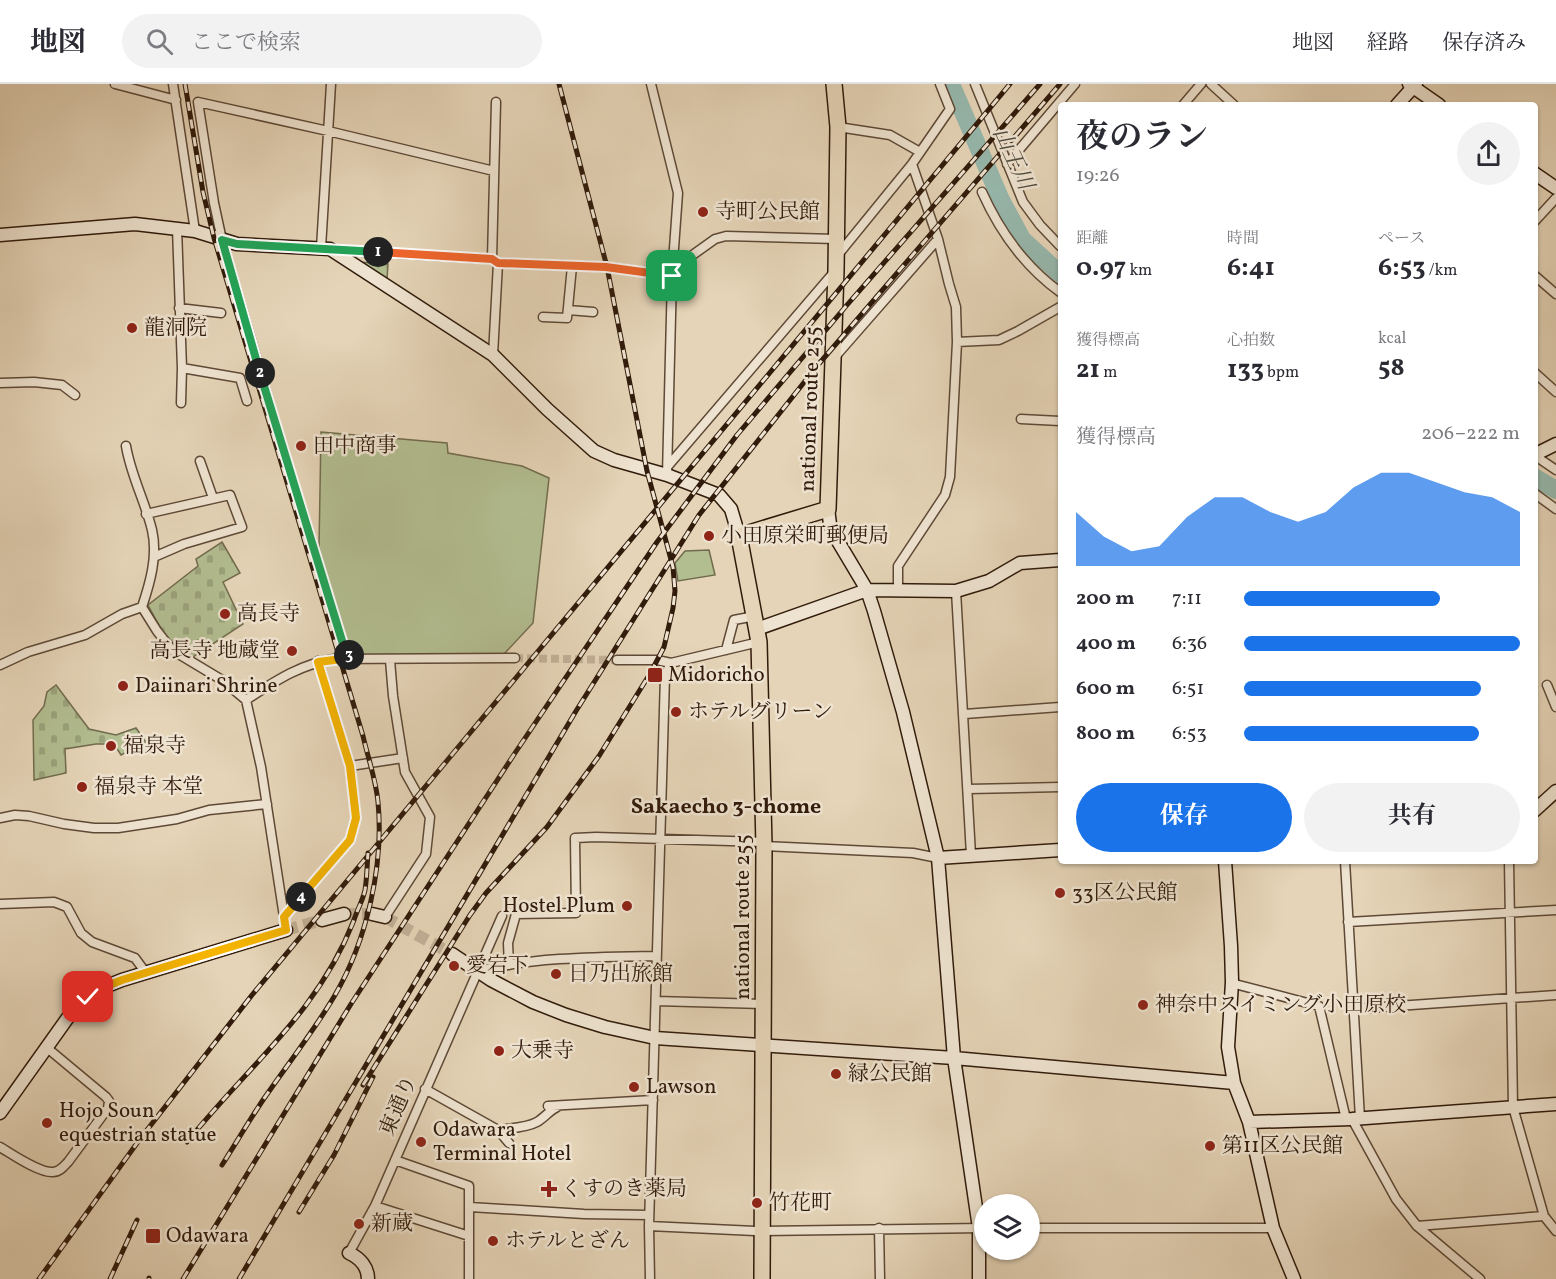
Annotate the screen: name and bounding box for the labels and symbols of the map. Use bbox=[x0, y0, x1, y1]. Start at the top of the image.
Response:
water label: 山王川 bbox=[984, 123, 1041, 197]
place label: 寺町公民館 bbox=[715, 198, 820, 227]
marker: 寺町公民館 bbox=[696, 205, 710, 219]
pin: 1 bbox=[363, 237, 393, 267]
pin bbox=[646, 250, 697, 301]
place label: 龍洞院 bbox=[144, 314, 207, 343]
marker: 龍洞院 bbox=[125, 321, 139, 335]
street label: national route 255 bbox=[794, 326, 828, 492]
pin: 2 bbox=[245, 358, 275, 388]
place label: 田中商事 bbox=[313, 432, 397, 461]
marker: 田中商事 bbox=[294, 439, 308, 453]
place label: 小田原栄町郵便局 bbox=[721, 522, 889, 551]
marker: 小田原栄町郵便局 bbox=[702, 529, 716, 543]
place label: 高長寺 bbox=[237, 600, 300, 629]
marker: 高長寺 bbox=[218, 607, 232, 621]
place label: 高長寺 地蔵堂 bbox=[150, 637, 280, 666]
pin: 3 bbox=[334, 640, 364, 670]
marker: 高長寺 地蔵堂 bbox=[285, 644, 299, 658]
place label: Midoricho bbox=[668, 661, 765, 690]
marker: Midoricho bbox=[646, 666, 664, 684]
place label: Daiinari Shrine bbox=[135, 672, 278, 701]
marker: Daiinari Shrine bbox=[116, 679, 130, 693]
place label: ホテルグリーン bbox=[688, 698, 833, 727]
marker: ホテルグリーン bbox=[669, 705, 683, 719]
place label: 福泉寺 bbox=[123, 732, 186, 761]
marker: 福泉寺 bbox=[104, 739, 118, 753]
place label: 福泉寺 本堂 bbox=[94, 773, 203, 802]
marker: 福泉寺 本堂 bbox=[75, 780, 89, 794]
district label: Sakaecho 3-chome bbox=[631, 792, 821, 823]
street label: national route 255 bbox=[729, 834, 758, 1000]
place label: 33区公民館 bbox=[1072, 879, 1177, 908]
pin: 4 bbox=[286, 882, 316, 912]
marker: 33区公民館 bbox=[1053, 886, 1067, 900]
place label: Hostel Plum bbox=[503, 892, 615, 921]
marker: Hostel Plum bbox=[620, 899, 634, 913]
place label: 愛宕下 bbox=[466, 952, 529, 981]
marker: 愛宕下 bbox=[447, 959, 461, 973]
place label: 日乃出旅館 bbox=[568, 960, 673, 989]
marker: 日乃出旅館 bbox=[549, 967, 563, 981]
pin bbox=[62, 971, 113, 1022]
place label: 神奈中スイミング小田原校 bbox=[1155, 991, 1406, 1020]
marker: 神奈中スイミング小田原校 bbox=[1136, 998, 1150, 1012]
place label: 大乗寺 bbox=[511, 1037, 574, 1066]
marker: 大乗寺 bbox=[492, 1044, 506, 1058]
place label: 緑公民館 bbox=[848, 1060, 932, 1089]
marker: 緑公民館 bbox=[829, 1067, 843, 1081]
street label: 東通り bbox=[373, 1071, 425, 1141]
place label: Lawson bbox=[646, 1073, 717, 1102]
marker: Lawson bbox=[627, 1080, 641, 1094]
place label: Hojo Soun equestrian statue bbox=[59, 1097, 217, 1150]
marker: Hojo Soun equestrian statue bbox=[40, 1116, 54, 1130]
place label: Odawara Terminal Hotel bbox=[433, 1116, 571, 1169]
place label: 第11区公民館 bbox=[1222, 1132, 1343, 1161]
marker: Odawara Terminal Hotel bbox=[414, 1135, 428, 1149]
marker: 第11区公民館 bbox=[1203, 1139, 1217, 1153]
place label: くすのき薬局 bbox=[561, 1175, 687, 1204]
marker: くすのき薬局 bbox=[542, 1182, 556, 1196]
place label: 竹花町 bbox=[769, 1189, 832, 1218]
marker: 竹花町 bbox=[750, 1196, 764, 1210]
place label: 新蔵 bbox=[371, 1210, 413, 1239]
marker: 新蔵 bbox=[352, 1217, 366, 1231]
place label: Odawara bbox=[166, 1222, 249, 1251]
marker: Odawara bbox=[144, 1227, 162, 1245]
place label: ホテルとざん bbox=[505, 1227, 630, 1256]
marker: ホテルとざん bbox=[486, 1234, 500, 1248]

